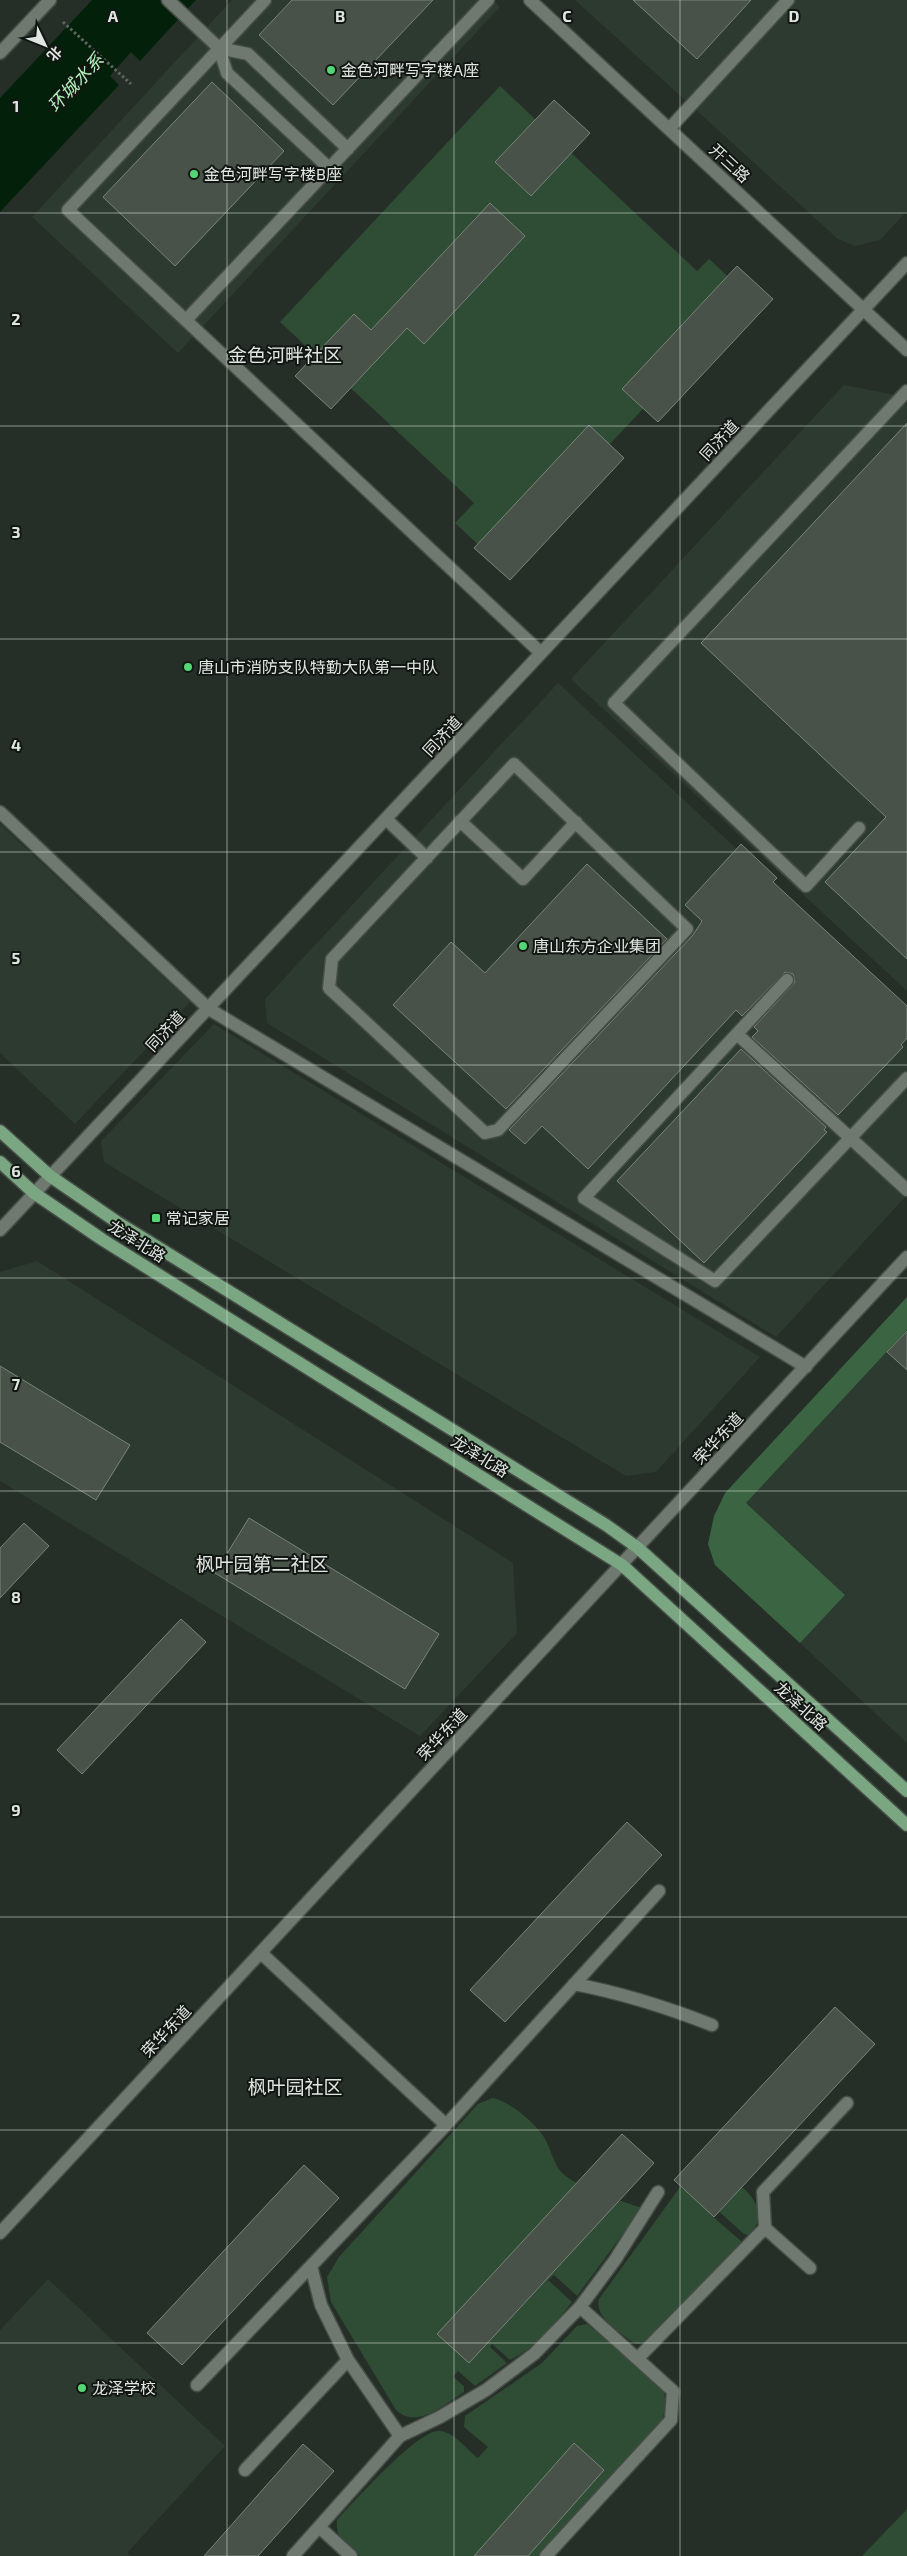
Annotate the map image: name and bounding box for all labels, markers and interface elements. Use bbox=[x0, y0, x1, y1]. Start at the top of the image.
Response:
text: A bbox=[108, 6, 119, 25]
text: B bbox=[335, 6, 345, 25]
text: C bbox=[562, 6, 572, 25]
text: D bbox=[789, 6, 800, 25]
north arrow bbox=[20, 20, 70, 70]
text: 北 bbox=[44, 43, 66, 65]
water label: 环城水系 bbox=[43, 48, 109, 116]
place label: 金色河畔写字楼A座 bbox=[341, 60, 479, 79]
marker: 金色河畔写字楼A座 bbox=[325, 64, 337, 76]
text: 1 bbox=[13, 96, 19, 115]
street label: 开三路 bbox=[706, 139, 754, 186]
place label: 金色河畔写字楼B座 bbox=[204, 164, 342, 183]
marker: 金色河畔写字楼B座 bbox=[188, 168, 200, 180]
text: 2 bbox=[11, 309, 21, 328]
district label: 金色河畔社区 bbox=[228, 343, 342, 366]
street label: 同济道 bbox=[695, 416, 742, 464]
text: 3 bbox=[11, 522, 21, 541]
place label: 唐山市消防支队特勤大队第一中队 bbox=[198, 657, 438, 676]
marker: 唐山市消防支队特勤大队第一中队 bbox=[182, 661, 194, 673]
street label: 同济道 bbox=[418, 712, 465, 760]
text: 4 bbox=[11, 735, 21, 754]
place label: 唐山东方企业集团 bbox=[533, 936, 661, 955]
marker: 唐山东方企业集团 bbox=[517, 940, 529, 952]
text: 5 bbox=[12, 948, 21, 967]
street label: 同济道 bbox=[141, 1007, 188, 1055]
text: 6 bbox=[11, 1161, 21, 1180]
place label: 常记家居 bbox=[166, 1208, 230, 1227]
marker: 常记家居 bbox=[150, 1212, 162, 1224]
street label: 龙泽北路 bbox=[105, 1216, 169, 1266]
text: 7 bbox=[12, 1374, 21, 1393]
street label: 荣华东道 bbox=[689, 1408, 746, 1468]
street label: 龙泽北路 bbox=[448, 1431, 512, 1481]
district label: 枫叶园第二社区 bbox=[195, 1552, 329, 1575]
text: 8 bbox=[11, 1587, 21, 1606]
street label: 龙泽北路 bbox=[771, 1677, 831, 1734]
street label: 荣华东道 bbox=[413, 1704, 470, 1764]
text: 9 bbox=[11, 1800, 21, 1819]
street label: 荣华东道 bbox=[137, 2001, 194, 2061]
district label: 枫叶园社区 bbox=[247, 2075, 343, 2098]
place label: 龙泽学校 bbox=[92, 2378, 156, 2397]
marker: 龙泽学校 bbox=[76, 2382, 88, 2394]

